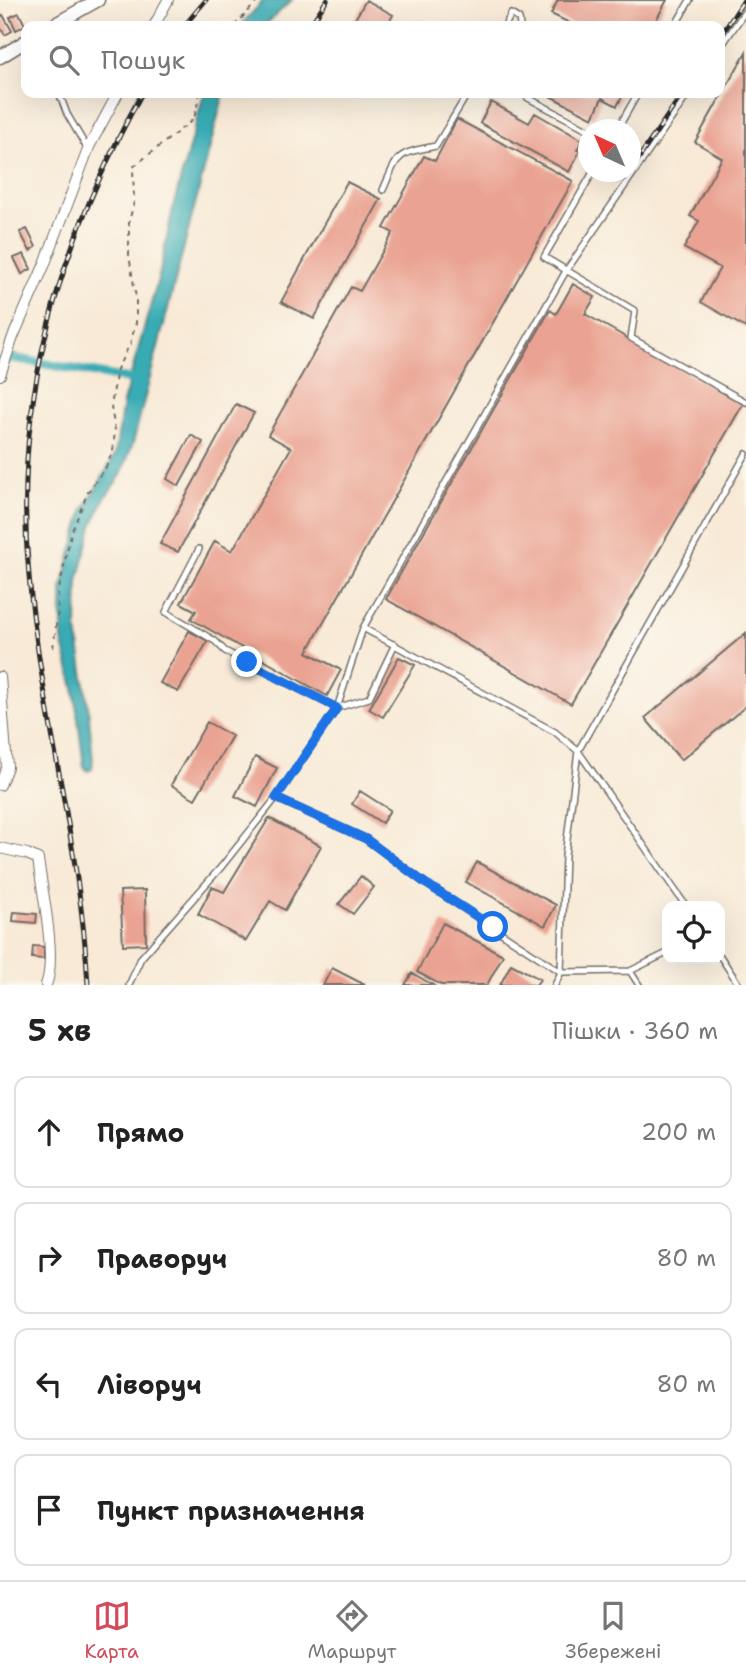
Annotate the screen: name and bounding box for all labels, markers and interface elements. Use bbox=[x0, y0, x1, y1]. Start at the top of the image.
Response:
search box bbox=[21, 21, 725, 98]
icon: search bbox=[45, 41, 83, 79]
text: Пошук bbox=[101, 42, 185, 77]
north arrow bbox=[578, 119, 641, 182]
route end bbox=[231, 646, 262, 677]
map controls bbox=[662, 901, 725, 964]
button: locate bbox=[662, 901, 725, 964]
route start bbox=[477, 911, 508, 942]
text: 5 хв bbox=[28, 1010, 91, 1051]
text: Пішки · 360 m bbox=[552, 1016, 718, 1046]
icon: ahead bbox=[30, 1113, 68, 1151]
text: Прямо bbox=[97, 1115, 185, 1150]
text: 200 m bbox=[641, 1117, 716, 1147]
icon: right bbox=[30, 1239, 68, 1277]
text: Праворуч bbox=[97, 1241, 227, 1276]
text: 80 m bbox=[657, 1243, 716, 1273]
icon: left bbox=[30, 1365, 68, 1403]
text: Ліворуч bbox=[97, 1367, 202, 1402]
text: 80 m bbox=[657, 1369, 716, 1399]
icon: arrive bbox=[30, 1491, 68, 1529]
text: Пункт призначення bbox=[97, 1493, 365, 1528]
tab: Карта bbox=[84, 1597, 139, 1664]
tab: Маршрут bbox=[308, 1597, 396, 1664]
tab: Збережені bbox=[565, 1597, 662, 1664]

